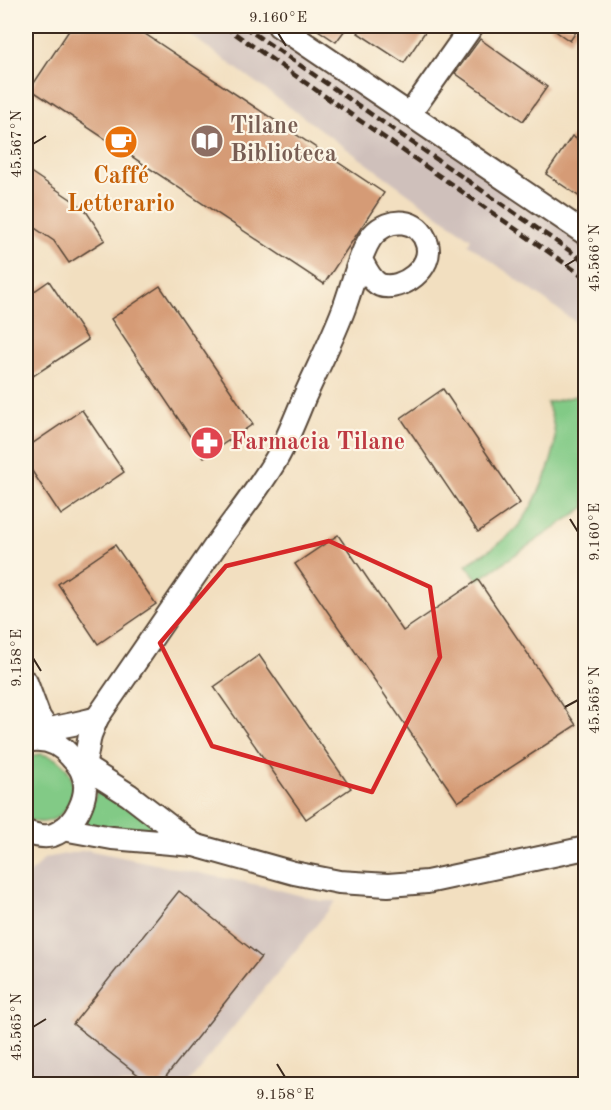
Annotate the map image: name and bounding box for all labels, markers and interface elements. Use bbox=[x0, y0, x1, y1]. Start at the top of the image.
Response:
text: 9.160°E bbox=[249, 11, 307, 26]
text: 45.567°N bbox=[10, 110, 25, 178]
place label: Tilane Biblioteca bbox=[230, 115, 337, 167]
library icon: Tilane Biblioteca bbox=[189, 123, 225, 159]
cafe icon: Caffé Letterario bbox=[103, 124, 139, 160]
place label: Caffé Letterario bbox=[67, 165, 175, 217]
text: 45.566°N bbox=[588, 224, 603, 292]
pharmacy icon: Farmacia Tilane bbox=[189, 425, 225, 461]
place label: Farmacia Tilane bbox=[230, 431, 405, 455]
text: 9.160°E bbox=[588, 503, 603, 561]
text: 9.158°E bbox=[10, 629, 25, 687]
text: 45.565°N bbox=[588, 666, 603, 734]
text: 45.565°N bbox=[10, 993, 25, 1061]
text: 9.158°E bbox=[256, 1088, 314, 1103]

